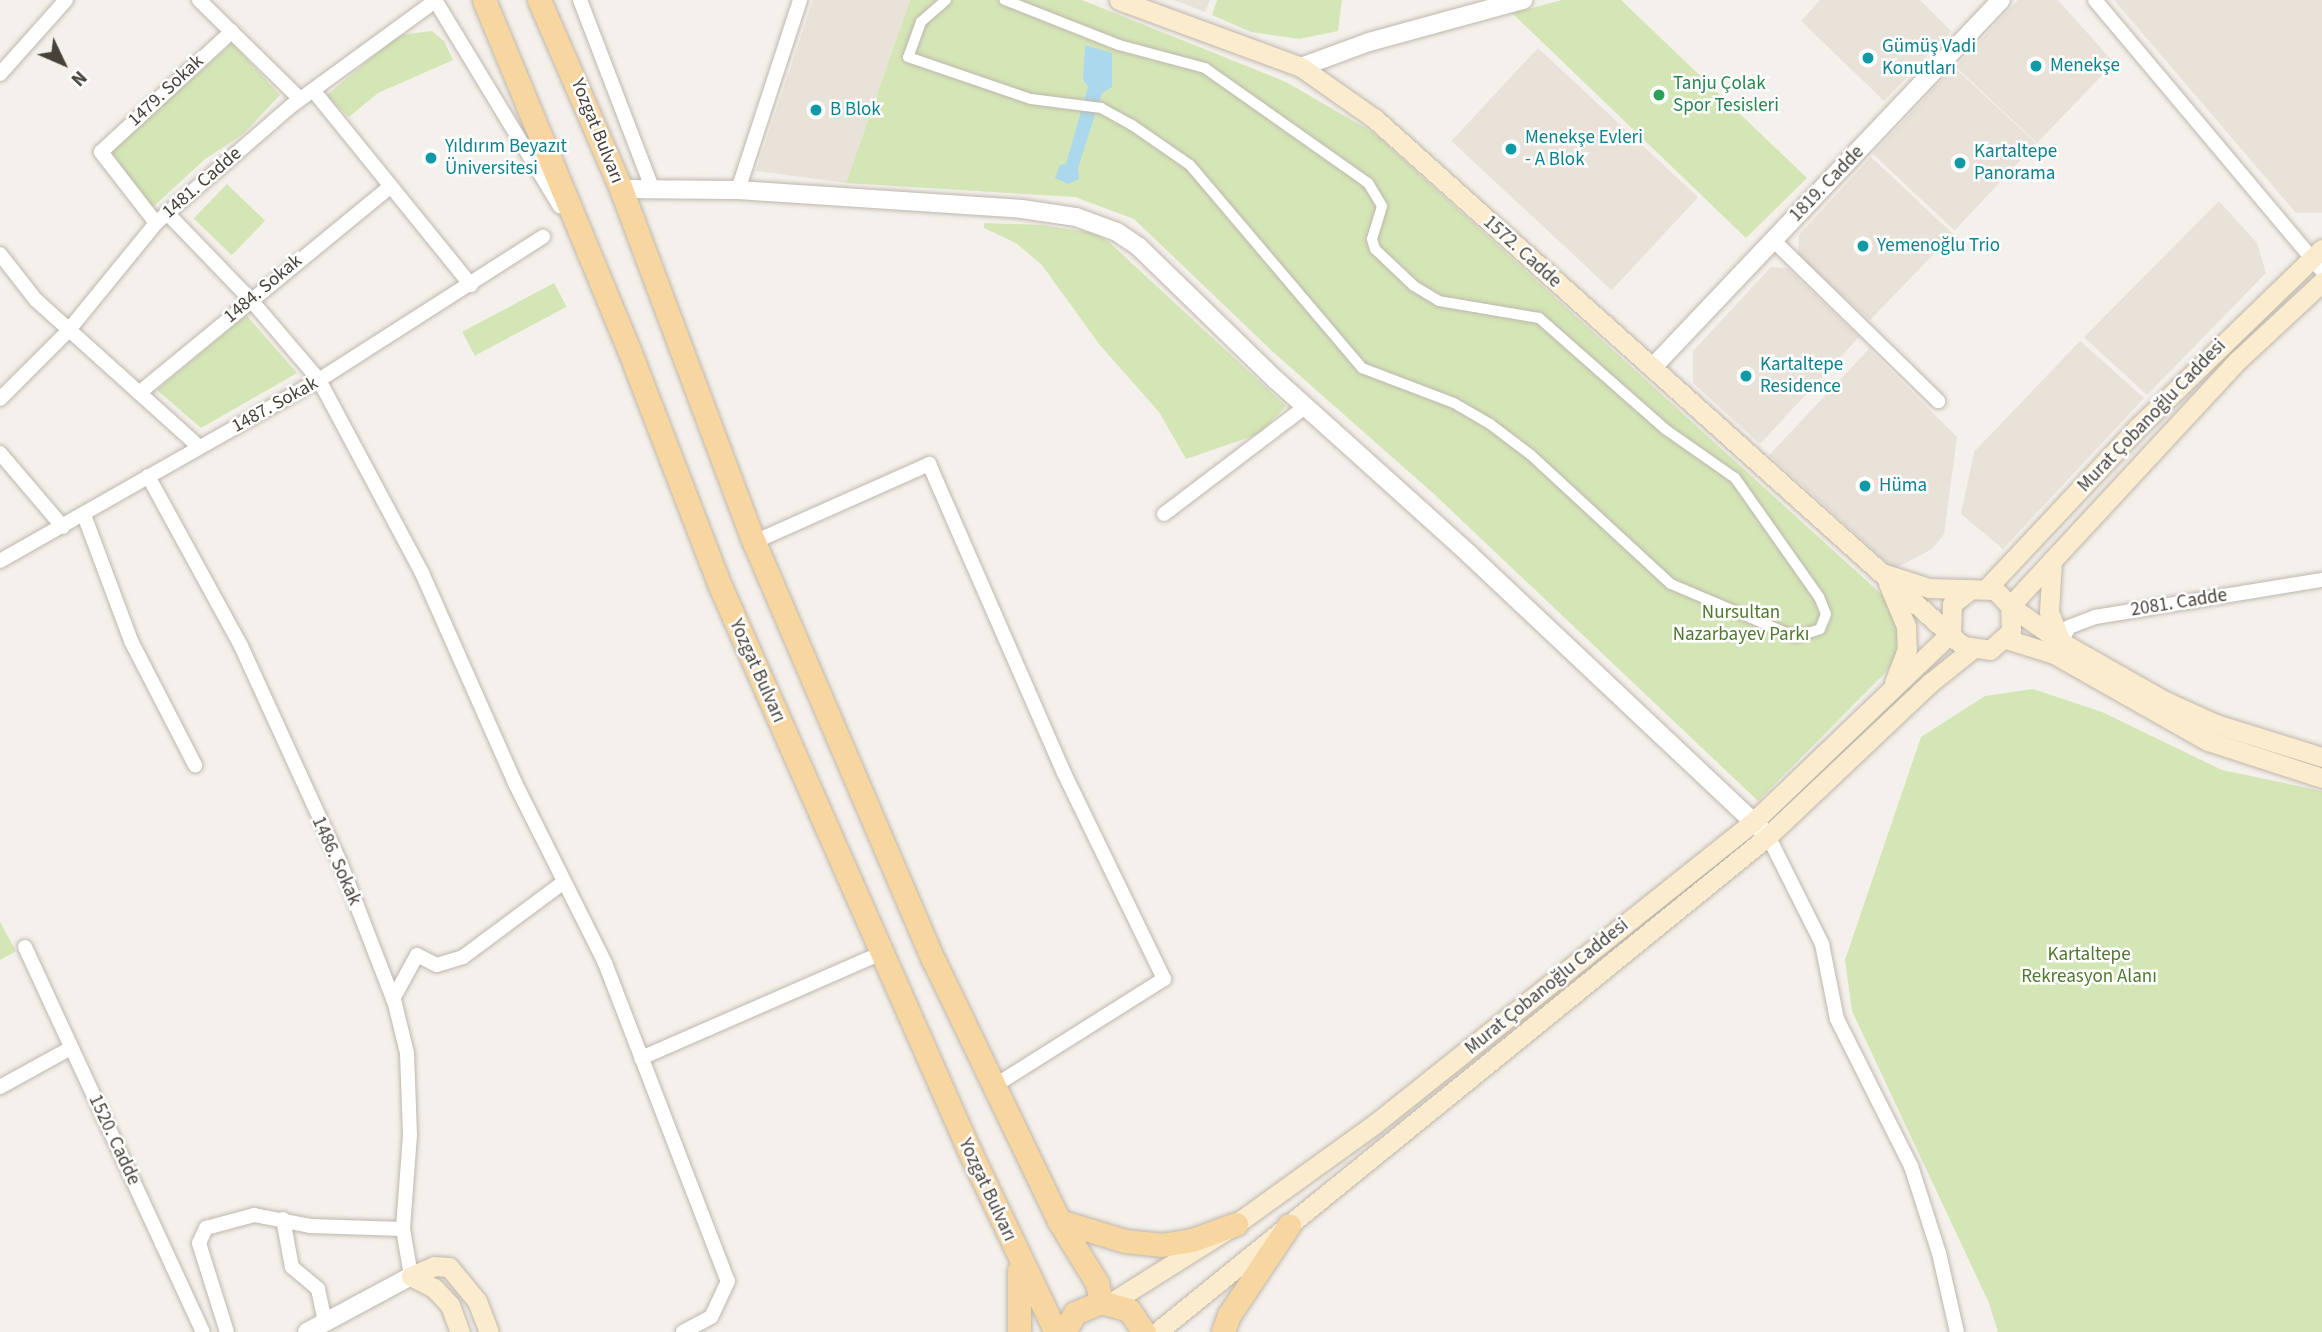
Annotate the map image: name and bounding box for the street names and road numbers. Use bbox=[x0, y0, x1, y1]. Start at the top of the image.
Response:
street label: 1479. Sokak bbox=[124, 50, 208, 132]
street label: Yozgat Bulvarı bbox=[566, 75, 628, 187]
street label: 1819. Cadde bbox=[1785, 141, 1869, 227]
street label: 1481. Cadde bbox=[158, 142, 246, 224]
street label: 1572. Cadde bbox=[1478, 211, 1566, 293]
street label: 1484. Sokak bbox=[219, 250, 307, 328]
street label: Murat Çobanoğlu Caddesi bbox=[2073, 335, 2231, 497]
street label: 1487. Sokak bbox=[228, 372, 322, 438]
street label: 2081. Cadde bbox=[2129, 584, 2229, 622]
street label: Yozgat Bulvarı bbox=[724, 616, 790, 726]
street label: 1486. Sokak bbox=[306, 813, 366, 909]
street label: Murat Çobanoğlu Caddesi bbox=[1461, 914, 1633, 1060]
street label: 1520. Cadde bbox=[83, 1091, 145, 1189]
street label: Yozgat Bulvarı bbox=[953, 1135, 1021, 1245]

